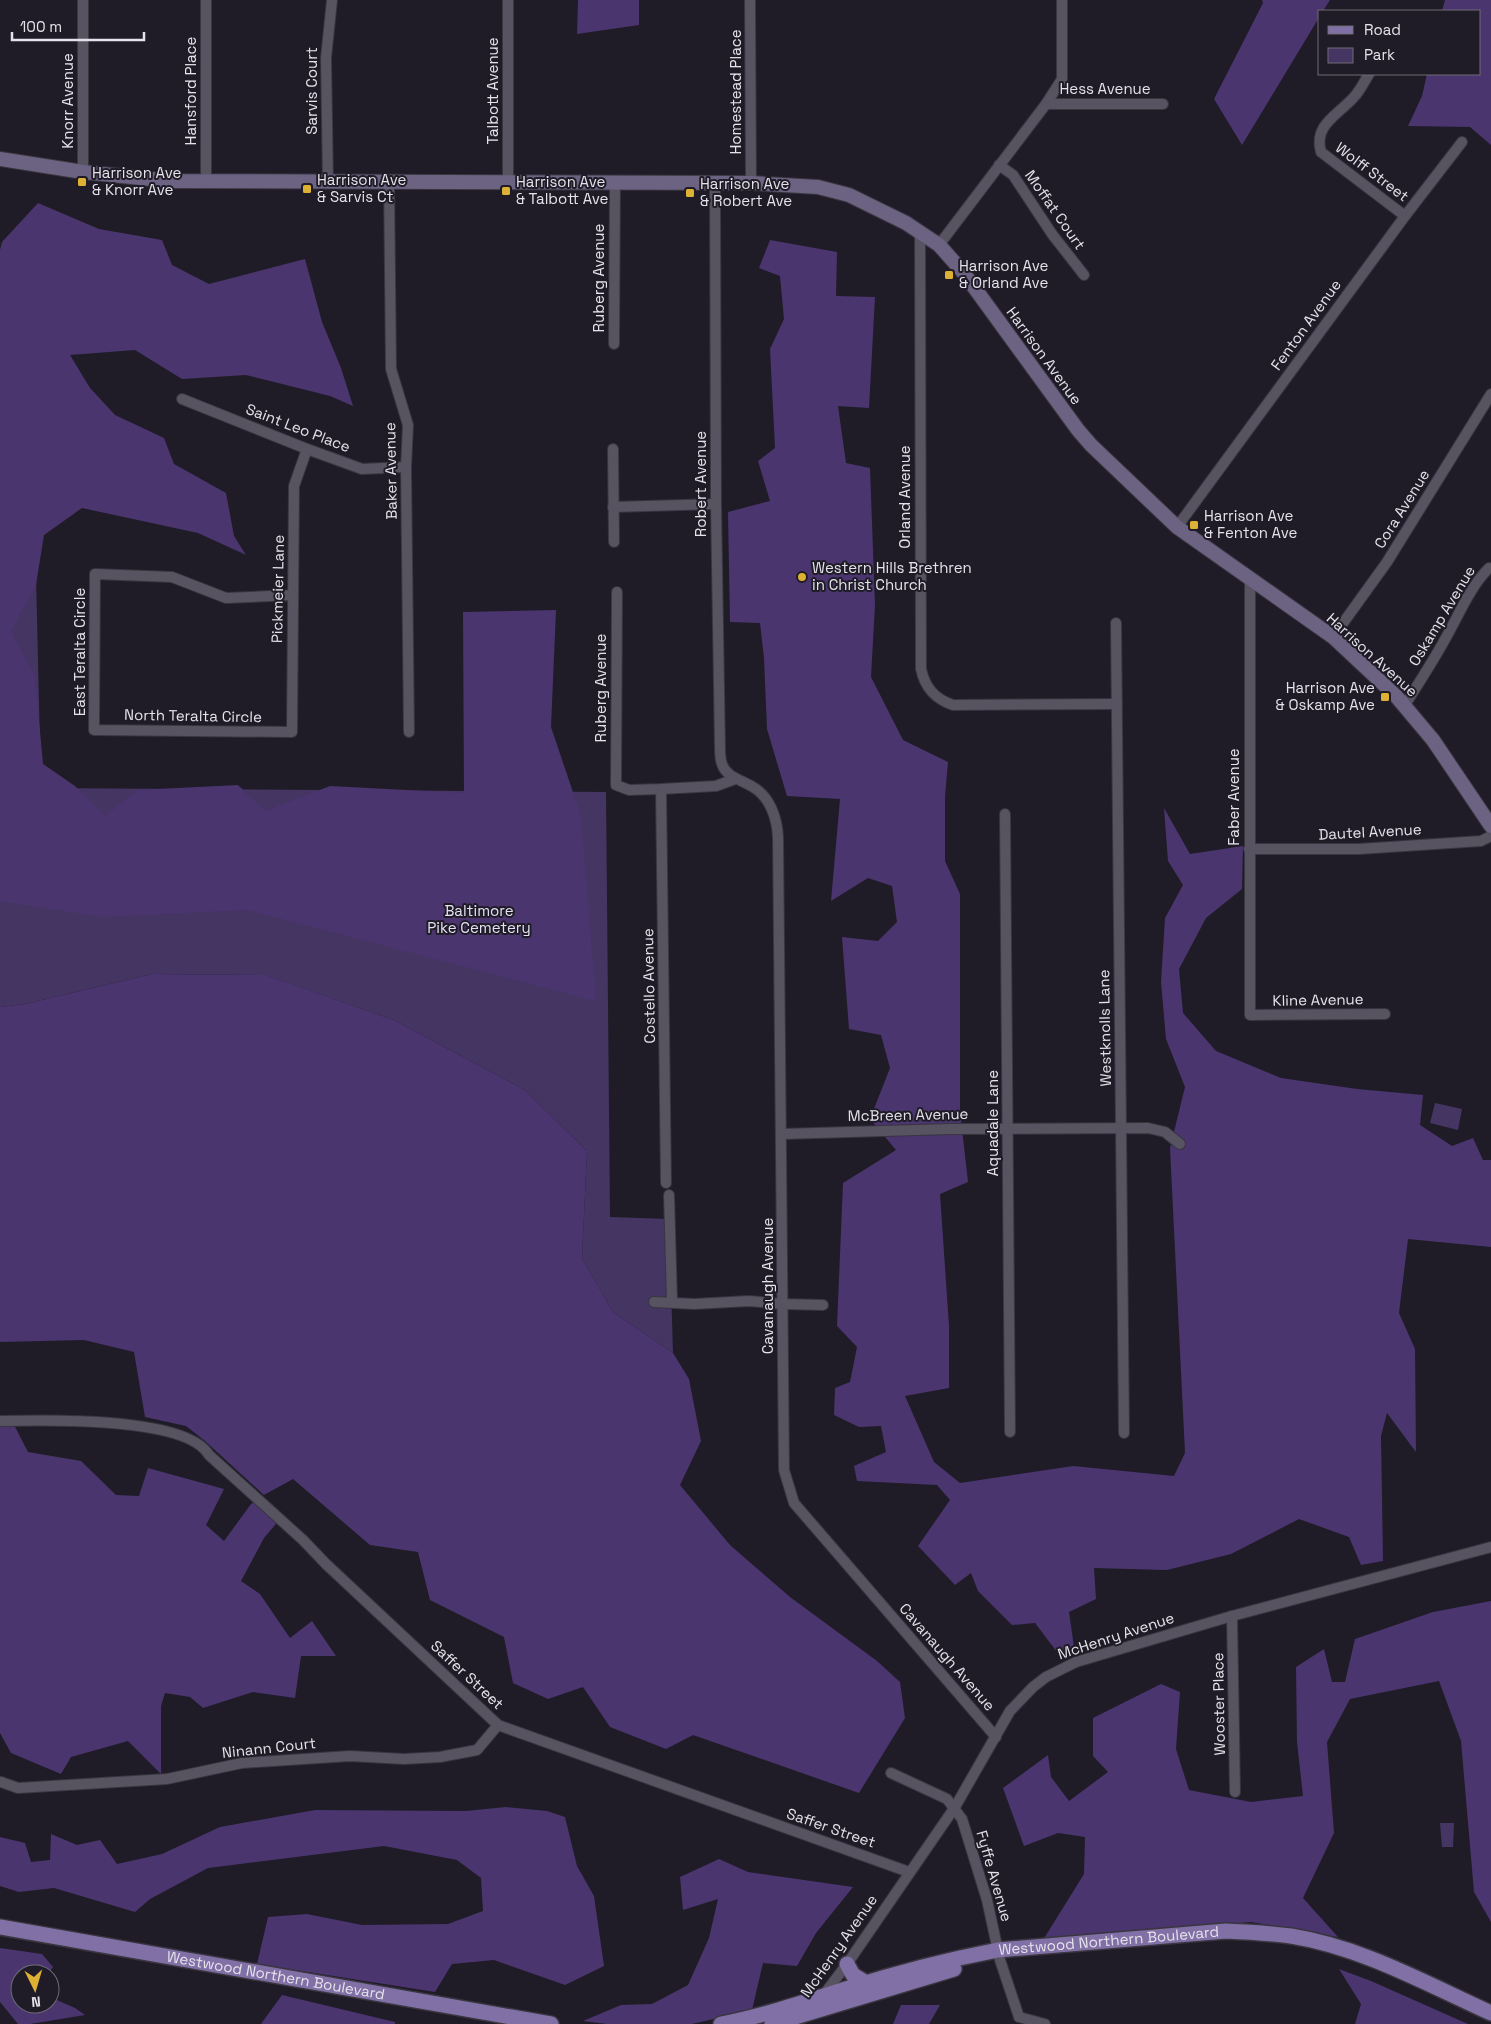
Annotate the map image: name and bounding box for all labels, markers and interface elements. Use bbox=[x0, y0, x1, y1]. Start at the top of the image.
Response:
scale bar bbox=[12, 10, 145, 42]
legend bbox=[1318, 10, 1481, 75]
text: 100 m bbox=[20, 17, 62, 36]
text: Road bbox=[1364, 20, 1401, 39]
street label: Homestead Place bbox=[726, 29, 745, 155]
street label: Hansford Place bbox=[181, 36, 200, 145]
street label: Talbott Avenue bbox=[483, 37, 502, 145]
text: Park bbox=[1364, 45, 1395, 64]
street label: Sarvis Court bbox=[302, 47, 321, 135]
street label: Knorr Avenue bbox=[58, 53, 77, 149]
street label: Hess Avenue bbox=[1059, 79, 1151, 98]
street label: Wolff Street bbox=[1332, 138, 1413, 205]
place label: Harrison Ave & Knorr Ave bbox=[92, 163, 181, 199]
street label: Moffat Court bbox=[1021, 166, 1090, 253]
place label: Harrison Ave & Sarvis Ct bbox=[317, 170, 406, 206]
place label: Harrison Ave & Talbott Ave bbox=[516, 172, 609, 208]
place label: Harrison Ave & Robert Ave bbox=[700, 174, 792, 210]
marker: Harrison Ave & Knorr Ave bbox=[76, 176, 88, 188]
marker: Harrison Ave & Sarvis Ct bbox=[301, 183, 313, 195]
marker: Harrison Ave & Talbott Ave bbox=[500, 185, 512, 197]
marker: Harrison Ave & Robert Ave bbox=[684, 187, 696, 199]
street label: Ruberg Avenue bbox=[589, 223, 608, 332]
place label: Harrison Ave & Orland Ave bbox=[959, 256, 1048, 292]
marker: Harrison Ave & Orland Ave bbox=[943, 269, 955, 281]
street label: Fenton Avenue bbox=[1266, 276, 1345, 374]
street label: Harrison Avenue bbox=[1002, 303, 1086, 408]
street label: Saint Leo Place bbox=[243, 399, 353, 456]
street label: Baker Avenue bbox=[380, 422, 401, 520]
street label: Robert Avenue bbox=[691, 431, 710, 537]
street label: Orland Avenue bbox=[895, 445, 914, 549]
street label: Cora Avenue bbox=[1370, 466, 1433, 552]
place label: Harrison Ave & Fenton Ave bbox=[1204, 506, 1297, 542]
marker: Harrison Ave & Fenton Ave bbox=[1188, 519, 1200, 531]
street label: Pickmeier Lane bbox=[267, 534, 288, 643]
place label: Western Hills Brethren in Christ Church bbox=[812, 558, 972, 594]
street label: Oskamp Avenue bbox=[1404, 562, 1479, 669]
marker: Western Hills Brethren in Christ Church bbox=[796, 571, 808, 583]
street label: East Teralta Circle bbox=[70, 588, 89, 716]
street label: Harrison Avenue bbox=[1323, 609, 1422, 701]
street label: Ruberg Avenue bbox=[591, 633, 610, 742]
place label: Harrison Ave & Oskamp Ave bbox=[1276, 678, 1375, 714]
marker: Harrison Ave & Oskamp Ave bbox=[1379, 691, 1391, 703]
street label: North Teralta Circle bbox=[124, 705, 262, 726]
street label: Faber Avenue bbox=[1224, 748, 1243, 846]
street label: Dautel Avenue bbox=[1318, 819, 1422, 844]
park label: Baltimore Pike Cemetery bbox=[427, 901, 531, 937]
street label: Costello Avenue bbox=[638, 928, 659, 1044]
street label: Westknolls Lane bbox=[1094, 969, 1115, 1087]
street label: Kline Avenue bbox=[1272, 989, 1364, 1010]
street label: Aquadale Lane bbox=[983, 1070, 1002, 1176]
street label: McBreen Avenue bbox=[847, 1104, 969, 1125]
street label: Cavanaugh Avenue bbox=[758, 1218, 777, 1354]
street label: Cavanaugh Avenue bbox=[895, 1599, 999, 1715]
street label: McHenry Avenue bbox=[1055, 1608, 1177, 1663]
street label: Saffer Street bbox=[427, 1636, 508, 1713]
street label: Wooster Place bbox=[1208, 1652, 1229, 1756]
street label: Ninann Court bbox=[221, 1733, 317, 1762]
street label: Saffer Street bbox=[784, 1803, 878, 1852]
street label: Fyffe Avenue bbox=[972, 1828, 1017, 1924]
street label: McHenry Avenue bbox=[796, 1890, 881, 2001]
street label: Westwood Northern Boulevard bbox=[998, 1922, 1220, 1959]
street label: Westwood Northern Boulevard bbox=[165, 1947, 386, 2004]
north arrow bbox=[10, 1964, 60, 2014]
text: N bbox=[31, 1993, 42, 2011]

